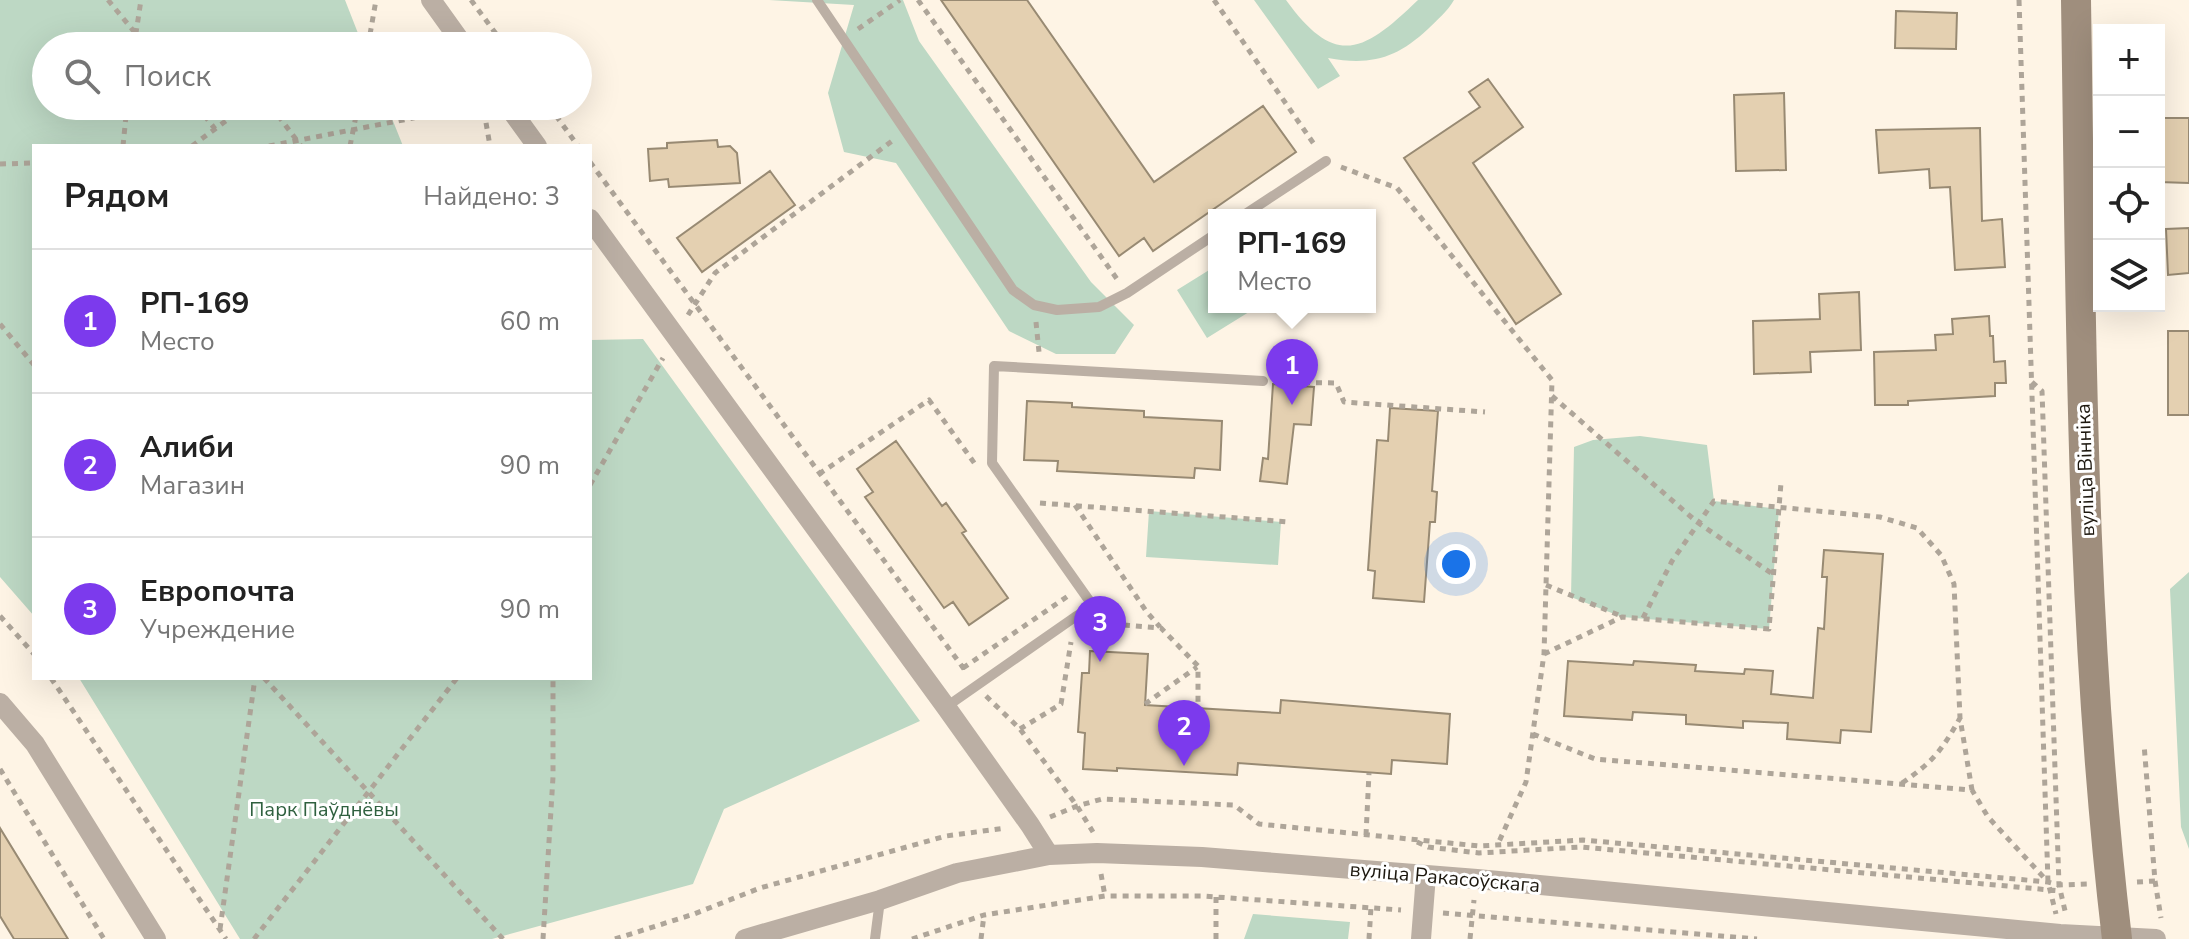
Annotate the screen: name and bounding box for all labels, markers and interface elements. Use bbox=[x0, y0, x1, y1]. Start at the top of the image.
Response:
map controls bbox=[2093, 24, 2165, 312]
button: + bbox=[2093, 24, 2165, 96]
search box bbox=[32, 32, 592, 120]
icon: search bbox=[60, 54, 104, 98]
text: Поиск bbox=[124, 56, 211, 97]
button: − bbox=[2093, 96, 2165, 168]
button: locate bbox=[2093, 168, 2165, 240]
text: Рядом bbox=[64, 173, 170, 219]
text: Найдено: 3 bbox=[423, 179, 560, 214]
popup bbox=[1208, 209, 1376, 313]
text: РП-169 bbox=[1237, 223, 1347, 264]
button: layers bbox=[2093, 240, 2165, 312]
text: Место bbox=[1237, 264, 1312, 299]
text: РП-169 bbox=[140, 283, 250, 324]
text: 1 bbox=[82, 304, 98, 339]
text: 60 m bbox=[500, 304, 560, 339]
text: Место bbox=[140, 324, 215, 359]
pin: 1 bbox=[1266, 339, 1318, 405]
street label: вуліца Вінніка bbox=[2070, 403, 2101, 537]
text: Алиби bbox=[140, 427, 234, 468]
text: 2 bbox=[82, 448, 98, 483]
text: 90 m bbox=[500, 448, 560, 483]
text: Магазин bbox=[140, 468, 245, 503]
your location bbox=[1436, 544, 1476, 584]
text: Европочта bbox=[140, 571, 295, 612]
text: 3 bbox=[82, 592, 98, 627]
text: 90 m bbox=[500, 592, 560, 627]
pin: 3 bbox=[1074, 596, 1126, 662]
text: Учреждение bbox=[140, 612, 295, 647]
pin: 2 bbox=[1158, 700, 1210, 766]
park label: Парк Паўднёвы bbox=[249, 796, 399, 823]
street label: вуліца Ракасоўскага bbox=[1349, 856, 1541, 899]

